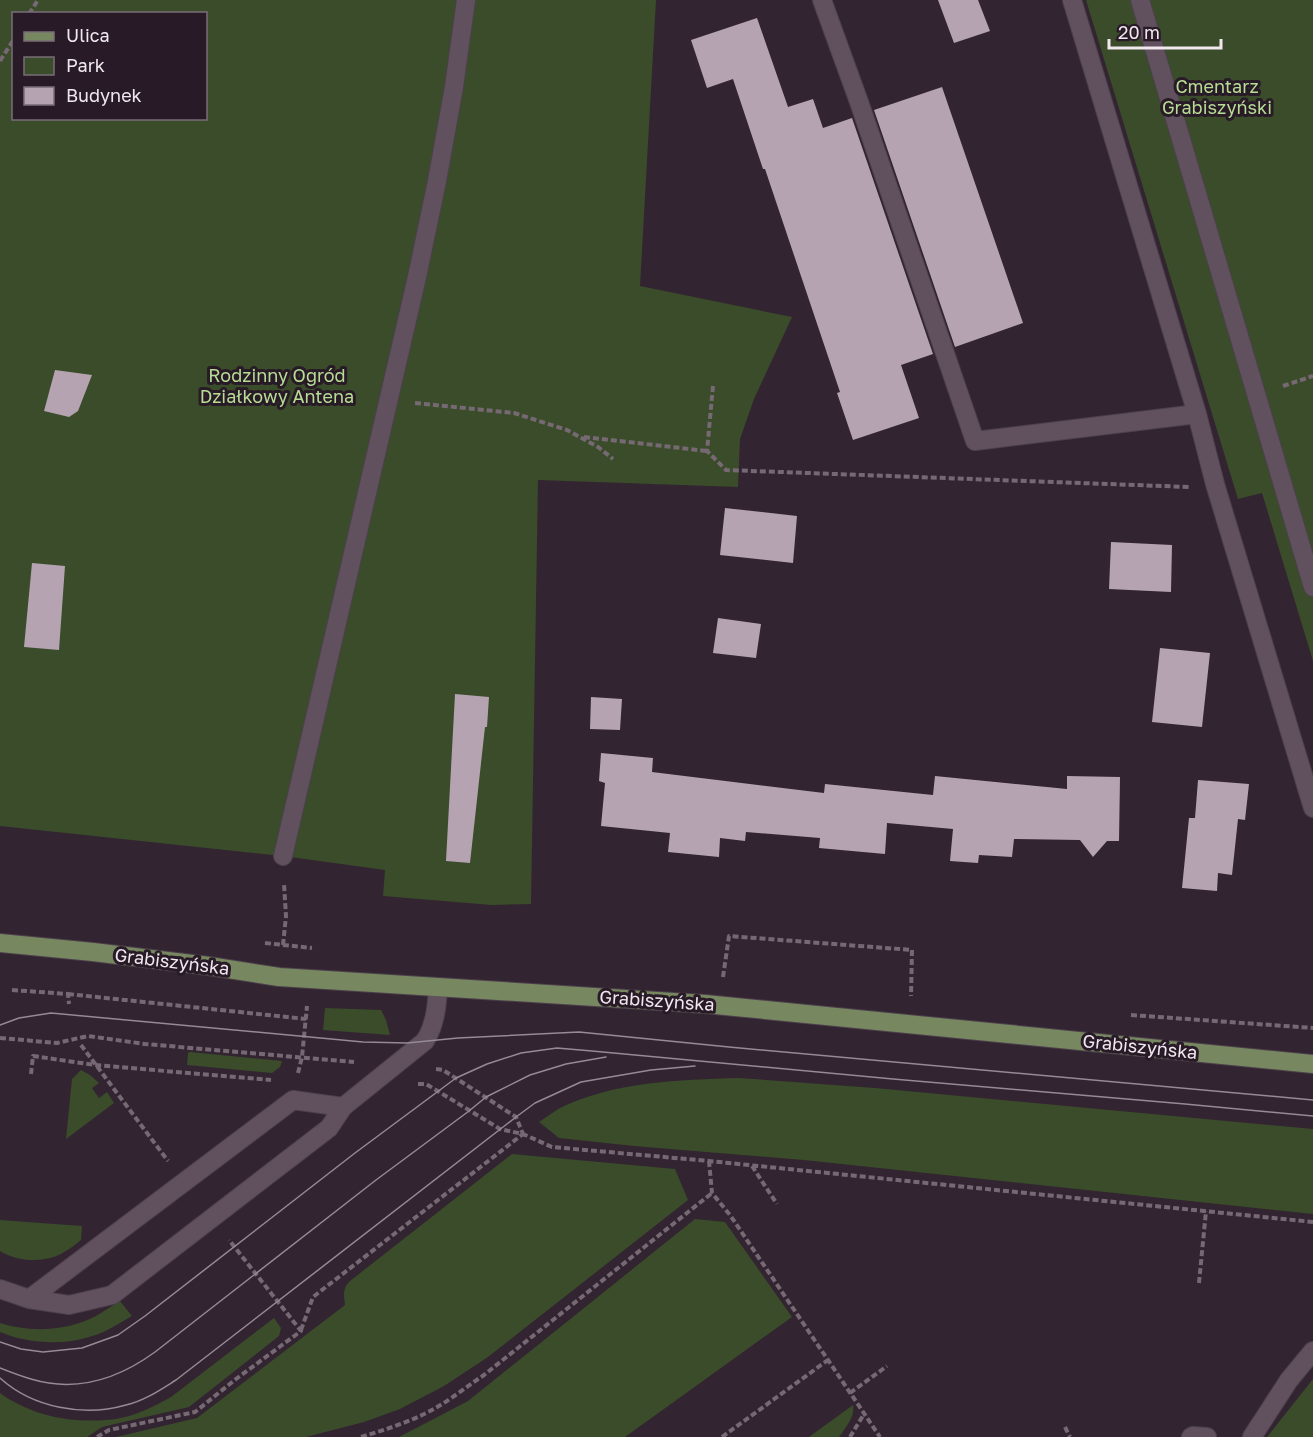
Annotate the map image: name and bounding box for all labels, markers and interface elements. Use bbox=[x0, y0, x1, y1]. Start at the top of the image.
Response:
legend bbox=[12, 12, 207, 120]
scale bar bbox=[1109, 12, 1222, 50]
text: 20 m bbox=[1118, 21, 1160, 43]
text: Ulica bbox=[66, 24, 110, 46]
text: Park bbox=[66, 54, 105, 76]
park label: Cmentarz Grabiszyński bbox=[1162, 75, 1272, 118]
text: Budynek bbox=[66, 84, 142, 106]
park label: Rodzinny Ogród Działkowy Antena bbox=[200, 364, 354, 407]
street label: Grabiszyńska bbox=[114, 943, 231, 979]
street label: Grabiszyńska bbox=[599, 985, 715, 1015]
street label: Grabiszyńska bbox=[1082, 1029, 1199, 1063]

